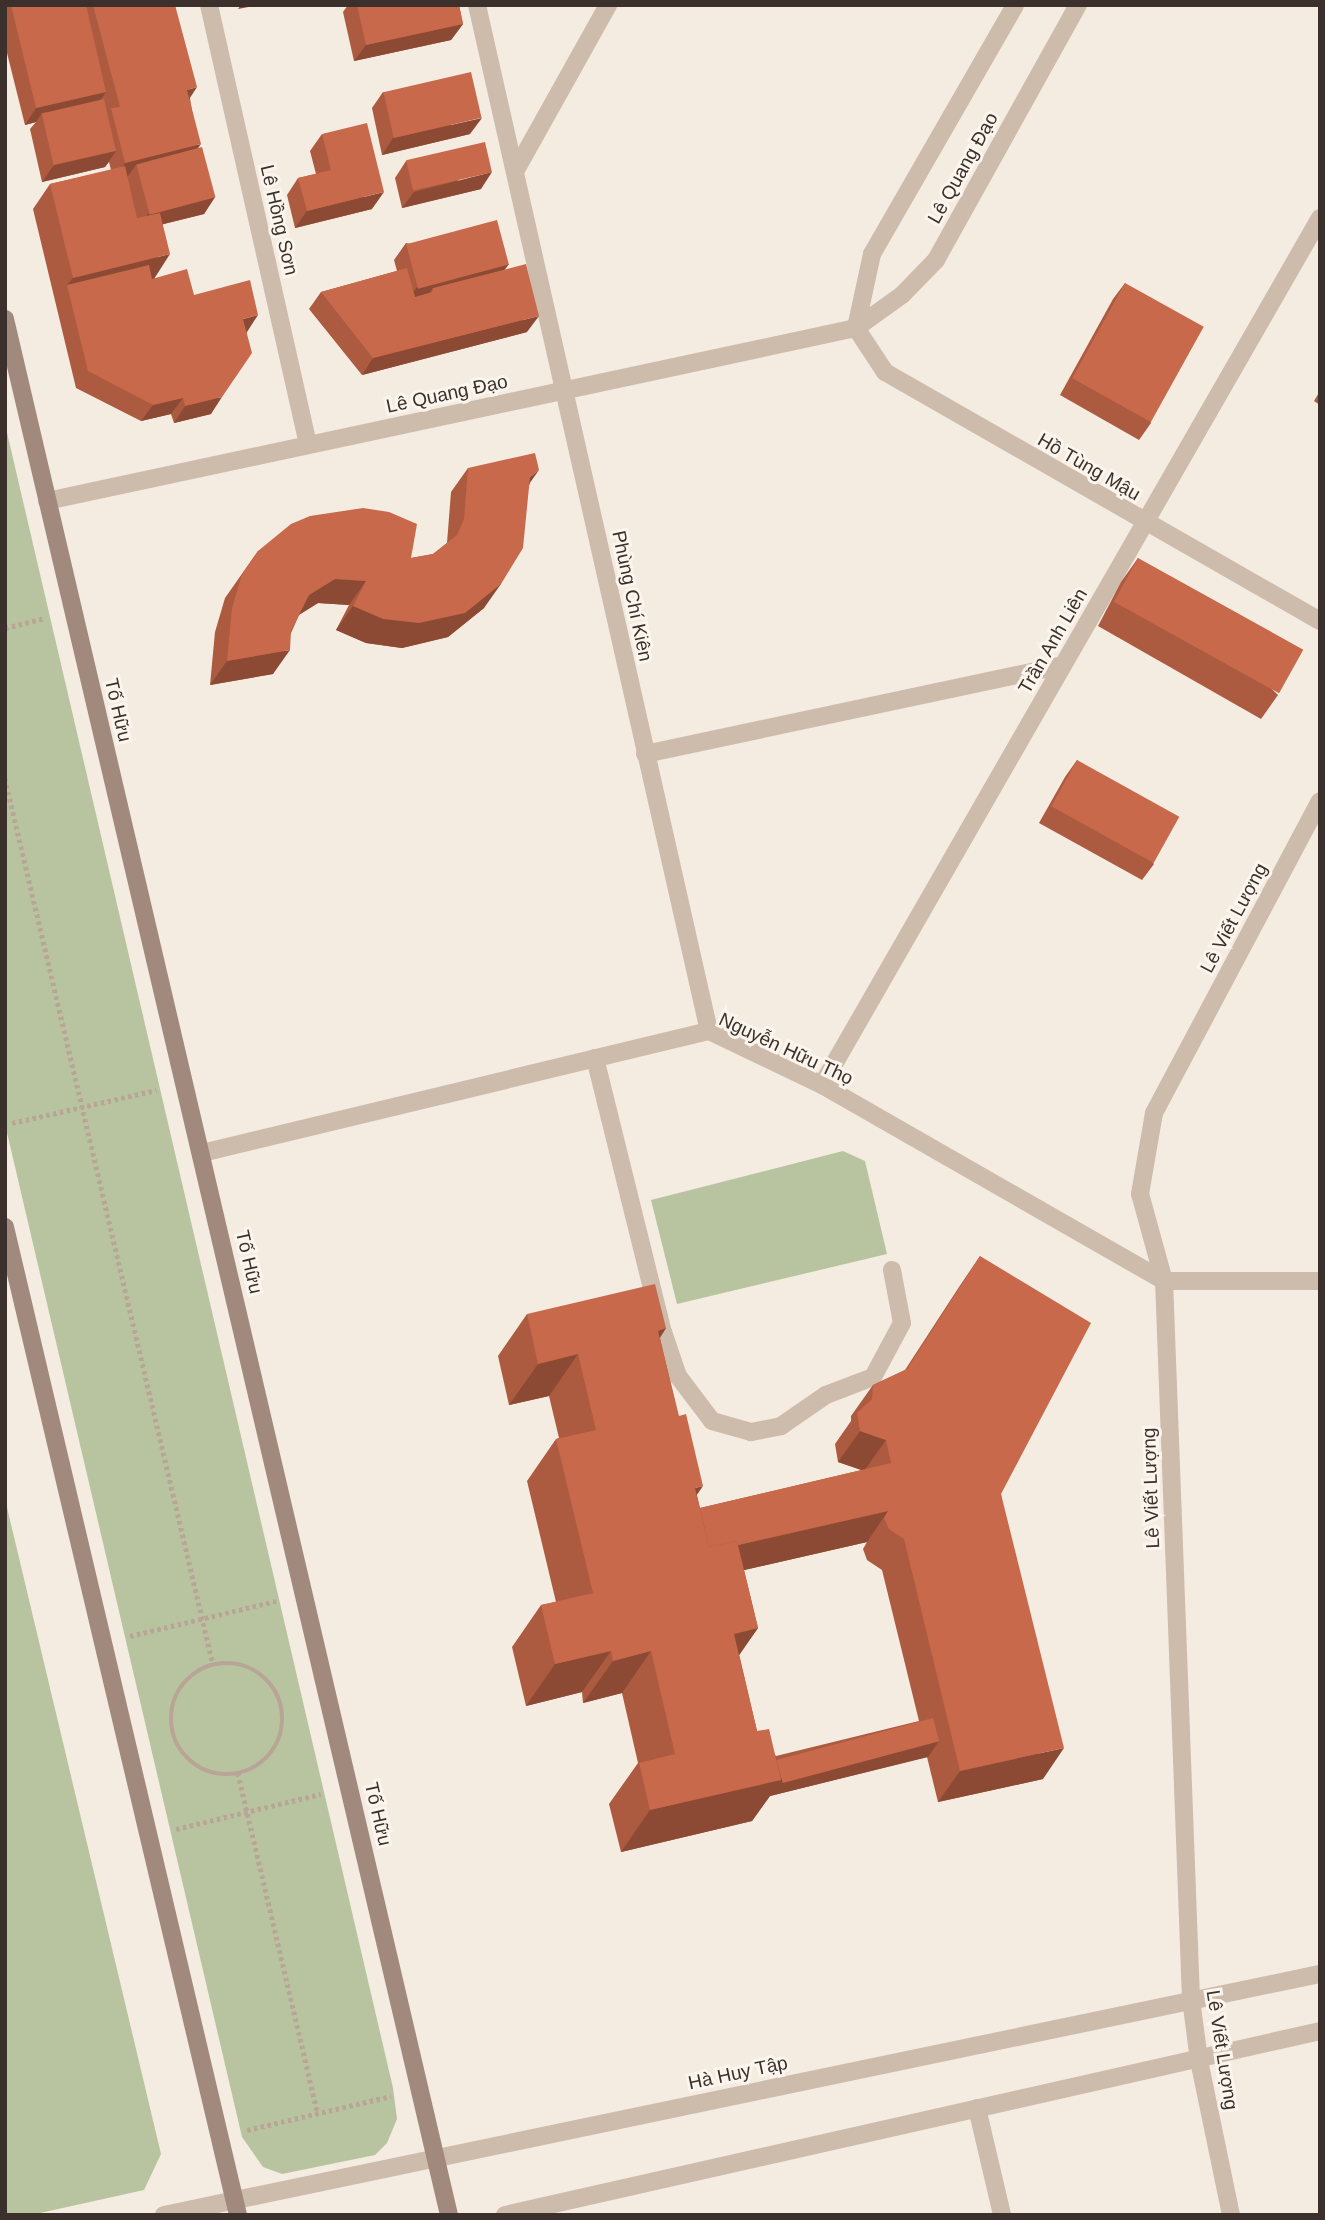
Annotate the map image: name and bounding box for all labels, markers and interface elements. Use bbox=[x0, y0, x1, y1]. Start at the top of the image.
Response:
street label: Lê Quang Đạo bbox=[923, 108, 1003, 228]
street label: Lê Hồng Sơn bbox=[255, 162, 303, 278]
street label: Lê Quang Đạo bbox=[384, 370, 510, 418]
street label: Hồ Tùng Mậu bbox=[1033, 428, 1145, 506]
street label: Phùng Chí Kiên bbox=[607, 529, 657, 663]
street label: Trần Anh Liên bbox=[1013, 584, 1093, 698]
street label: Tố Hữu bbox=[100, 676, 136, 744]
street label: Lê Viết Lượng bbox=[1196, 859, 1272, 977]
street label: Nguyễn Hữu Thọ bbox=[715, 1008, 857, 1090]
street label: Tố Hữu bbox=[231, 1228, 267, 1296]
street label: Lê Viết Lượng bbox=[1137, 1427, 1165, 1549]
street label: Tố Hữu bbox=[360, 1780, 396, 1848]
street label: Lê Viết Lượng bbox=[1201, 1988, 1243, 2112]
street label: Hà Huy Tập bbox=[686, 2051, 790, 2095]

